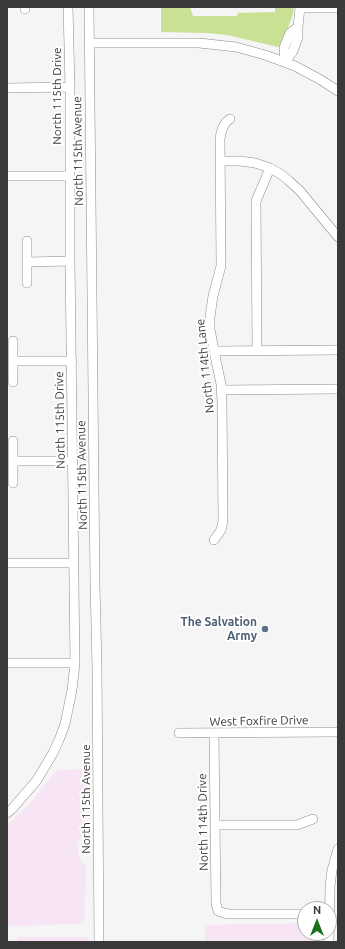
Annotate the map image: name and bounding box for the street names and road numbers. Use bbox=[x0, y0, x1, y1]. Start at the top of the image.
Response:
street label: North 115th Drive bbox=[50, 47, 64, 145]
street label: North 115th Avenue bbox=[70, 96, 86, 206]
street label: North 114th Lane bbox=[193, 318, 217, 414]
street label: North 115th Drive bbox=[52, 371, 68, 469]
street label: North 115th Avenue bbox=[74, 420, 90, 530]
street label: West Foxfire Drive bbox=[209, 713, 309, 729]
street label: North 115th Avenue bbox=[79, 744, 93, 854]
street label: North 114th Drive bbox=[195, 773, 211, 871]

